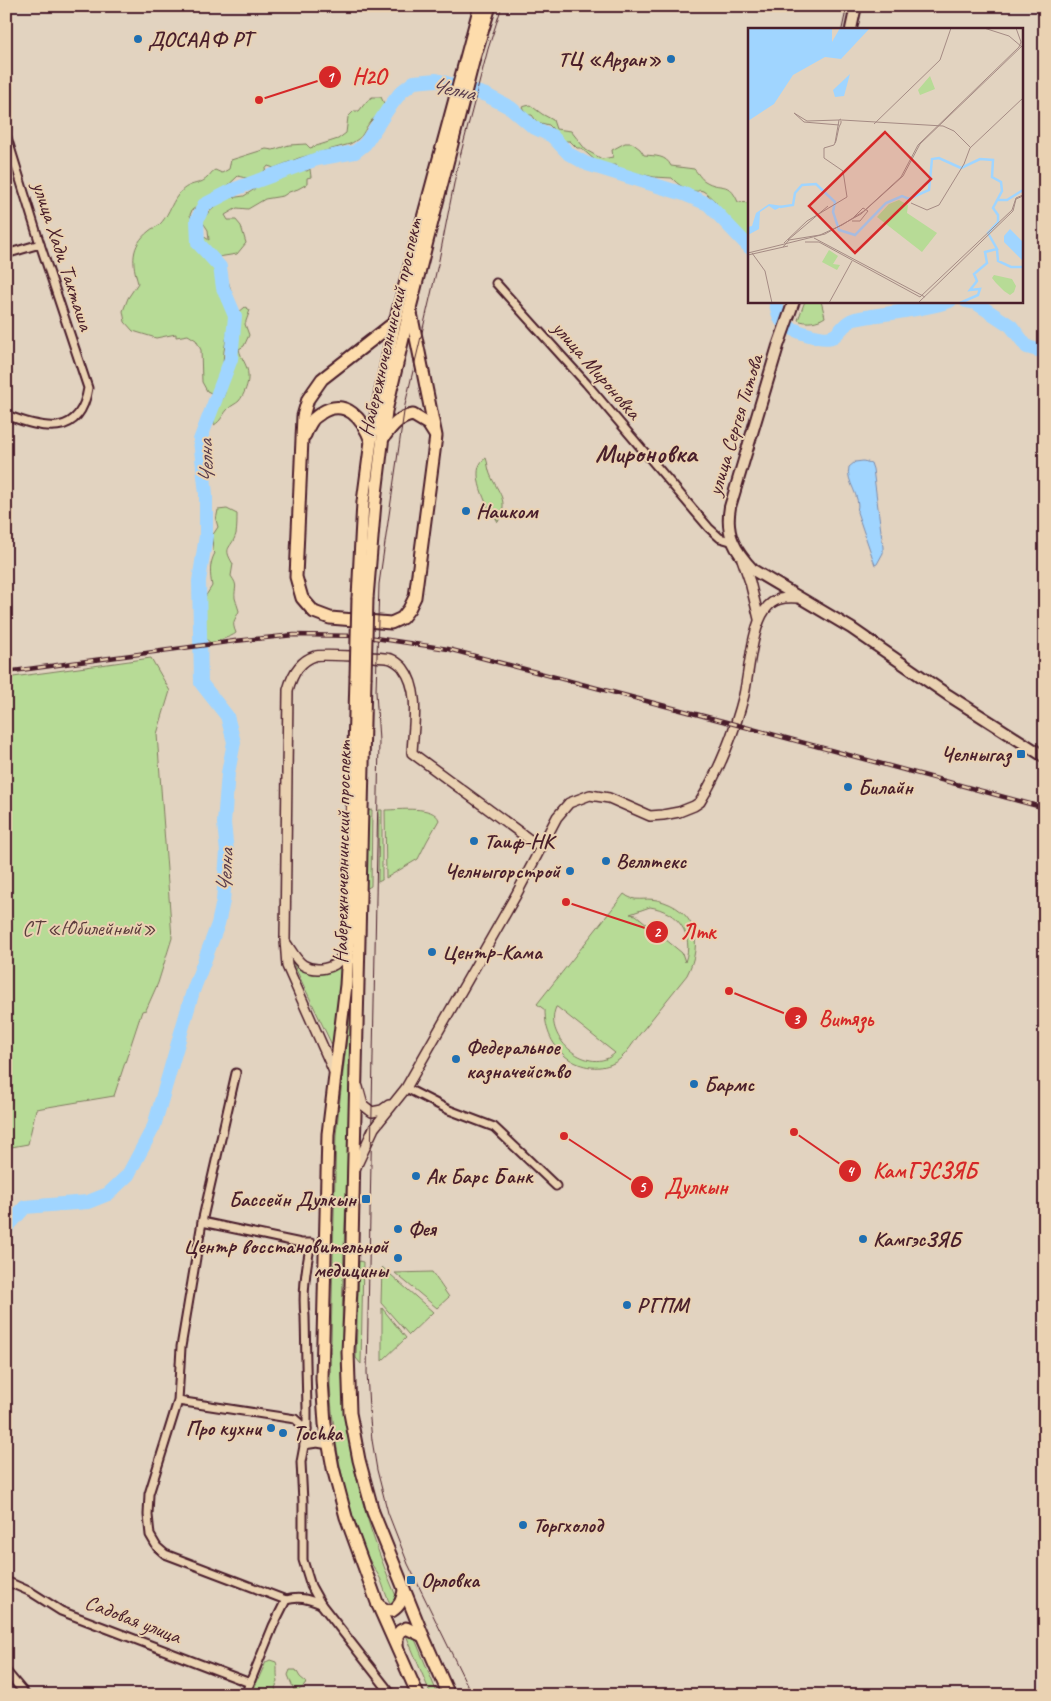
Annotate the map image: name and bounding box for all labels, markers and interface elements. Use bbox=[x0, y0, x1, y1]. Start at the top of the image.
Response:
place label: ДОСААФ РТ bbox=[148, 26, 257, 52]
inset map bbox=[748, 28, 1024, 302]
marker: ДОСААФ РТ bbox=[132, 33, 144, 45]
place label: ТЦ «Арзан» bbox=[558, 46, 661, 73]
marker: ТЦ «Арзан» bbox=[665, 53, 677, 65]
callout: H2O bbox=[317, 58, 396, 95]
text: H2O bbox=[352, 63, 389, 91]
text: 1 bbox=[327, 68, 336, 87]
water label: Челна bbox=[428, 71, 479, 108]
street label: улица Хади Такташа bbox=[26, 177, 100, 335]
street label: Набережночелнинский проспект bbox=[352, 214, 428, 439]
street label: улица Мироновка bbox=[546, 314, 648, 426]
street label: улица Сергея Титова bbox=[701, 349, 769, 500]
water label: Челна bbox=[191, 437, 221, 484]
district label: Мироновка bbox=[595, 437, 699, 470]
place label: Наиком bbox=[476, 498, 539, 524]
marker: Наиком bbox=[460, 505, 472, 517]
street label: Набережночелнинский проспект bbox=[327, 739, 357, 964]
place label: Челныгаз bbox=[941, 741, 1013, 768]
marker: Челныгаз bbox=[1015, 748, 1027, 760]
place label: Билайн bbox=[858, 774, 915, 800]
marker: Билайн bbox=[842, 781, 854, 793]
place label: Таиф-НК bbox=[484, 828, 557, 854]
marker: Таиф-НК bbox=[468, 835, 480, 847]
water label: Челна bbox=[210, 846, 240, 894]
place label: Веллтекс bbox=[616, 848, 687, 874]
marker: Веллтекс bbox=[600, 855, 612, 867]
place label: Челныгорстрой bbox=[444, 858, 562, 884]
marker: Челныгорстрой bbox=[564, 865, 576, 877]
callout: Лтк bbox=[645, 913, 725, 950]
park label: СТ «Юбилейный» bbox=[22, 915, 156, 941]
text: Лтк bbox=[680, 918, 718, 946]
text: 2 bbox=[654, 923, 662, 942]
place label: Центр-Кама bbox=[442, 939, 544, 965]
marker: Центр-Кама bbox=[426, 946, 438, 958]
callout: Витязь bbox=[783, 1000, 883, 1037]
text: Витязь bbox=[819, 1005, 875, 1034]
text: 3 bbox=[793, 1010, 801, 1029]
place label: Федеральное казначейство bbox=[466, 1034, 572, 1085]
marker: Федеральное казначейство bbox=[450, 1053, 462, 1065]
place label: Бармс bbox=[704, 1071, 755, 1097]
marker: Бармс bbox=[688, 1078, 700, 1090]
callout: КамГЭСЗЯБ bbox=[838, 1152, 987, 1189]
text: КамГЭСЗЯБ bbox=[873, 1157, 980, 1185]
text: 4 bbox=[847, 1162, 856, 1181]
place label: Ак Барс Банк bbox=[426, 1163, 534, 1189]
callout: Дулкын bbox=[629, 1168, 738, 1205]
marker: Ак Барс Банк bbox=[410, 1170, 422, 1182]
text: Дулкын bbox=[664, 1173, 729, 1201]
text: 5 bbox=[639, 1178, 647, 1197]
place label: Бассейн Дулкын bbox=[229, 1186, 358, 1212]
marker: Бассейн Дулкын bbox=[360, 1193, 372, 1205]
place label: Фея bbox=[408, 1216, 438, 1242]
marker: Фея bbox=[392, 1223, 404, 1235]
place label: КамгэсЗЯБ bbox=[873, 1226, 963, 1252]
place label: Центр восстановительной медицины bbox=[183, 1233, 390, 1283]
marker: КамгэсЗЯБ bbox=[857, 1233, 869, 1245]
marker: Центр восстановительной медицины bbox=[392, 1252, 404, 1264]
place label: РГПМ bbox=[637, 1292, 691, 1318]
marker: РГПМ bbox=[621, 1299, 633, 1311]
place label: Про кухни bbox=[186, 1415, 263, 1442]
place label: Tochka bbox=[293, 1420, 344, 1446]
marker: Про кухни bbox=[265, 1422, 277, 1434]
marker: Tochka bbox=[277, 1427, 289, 1439]
place label: Торгхолод bbox=[533, 1512, 605, 1538]
marker: Торгхолод bbox=[517, 1519, 529, 1531]
place label: Орловка bbox=[421, 1567, 481, 1593]
marker: Орловка bbox=[405, 1574, 417, 1586]
street label: Садовая улица bbox=[81, 1589, 186, 1650]

